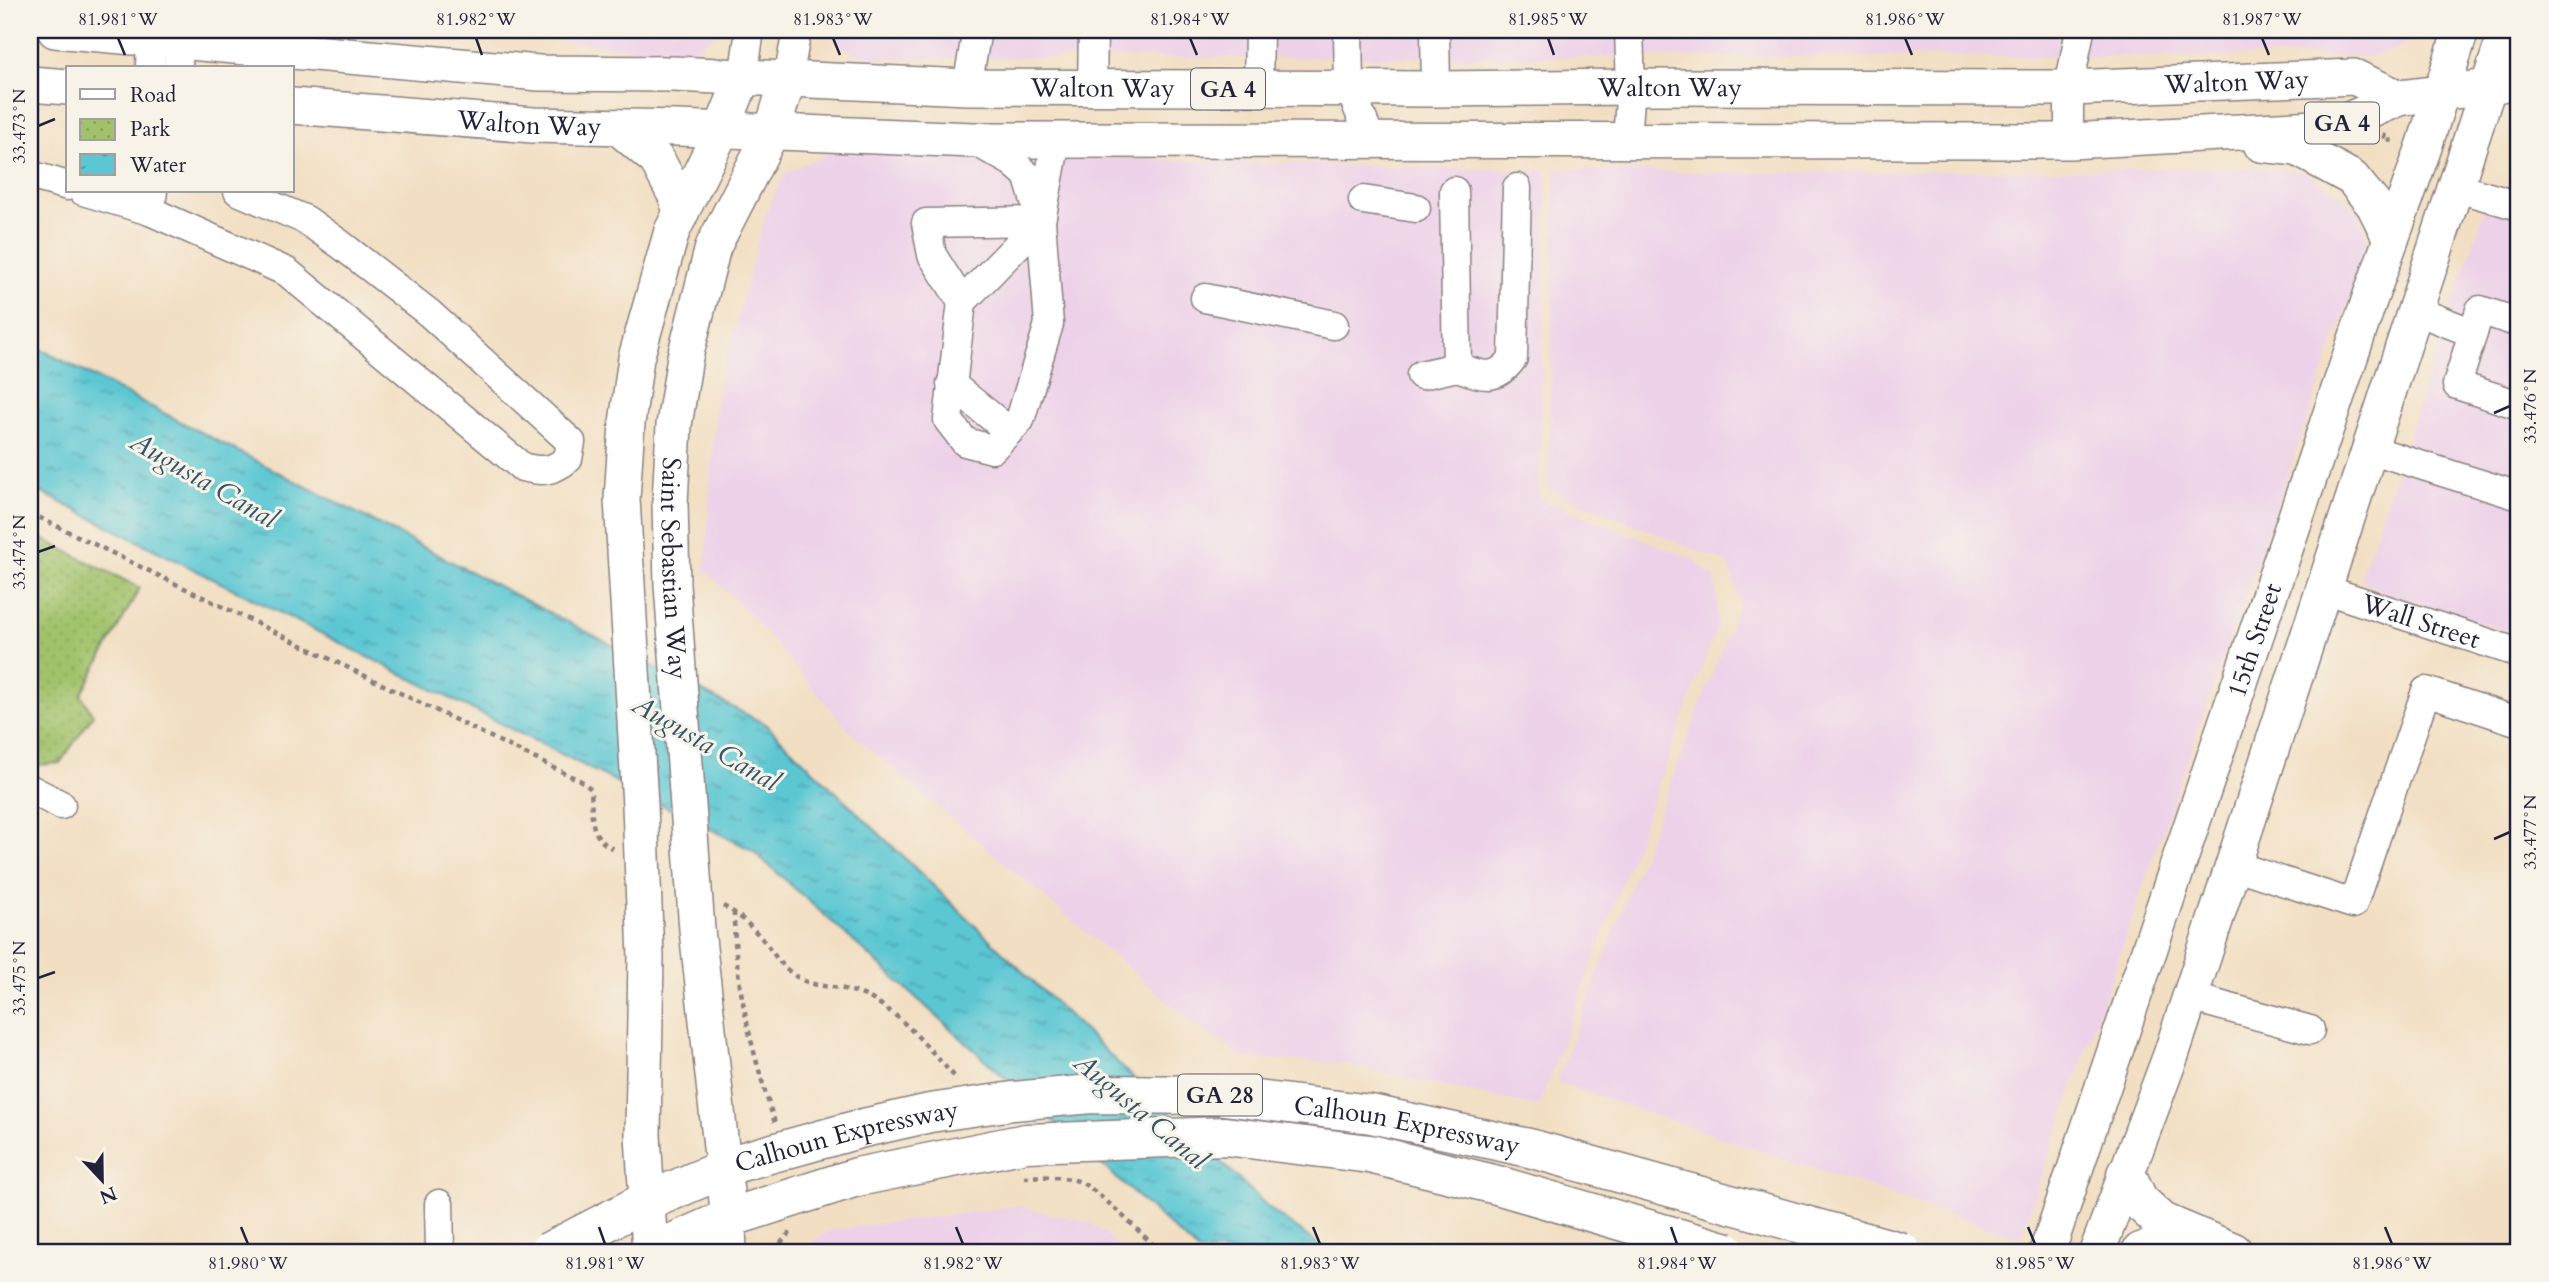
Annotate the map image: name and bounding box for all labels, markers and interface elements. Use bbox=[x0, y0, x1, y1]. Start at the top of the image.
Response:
text: 81.981°W bbox=[78, 7, 158, 32]
text: 81.982°W bbox=[436, 7, 516, 32]
text: 81.983°W bbox=[793, 7, 873, 32]
text: 81.984°W bbox=[1150, 7, 1230, 32]
text: 81.985°W bbox=[1508, 7, 1588, 32]
text: 81.986°W bbox=[1865, 7, 1945, 32]
text: 81.987°W bbox=[2222, 7, 2302, 32]
street label: Walton Way bbox=[2163, 61, 2310, 102]
legend bbox=[66, 66, 294, 192]
road number: GA 4 bbox=[1191, 68, 1265, 110]
street label: Walton Way bbox=[1596, 69, 1742, 105]
street label: Walton Way bbox=[1030, 70, 1175, 105]
text: Road bbox=[130, 81, 176, 110]
text: 33.473°N bbox=[7, 88, 32, 164]
street label: Walton Way bbox=[455, 102, 602, 144]
road number: GA 4 bbox=[2305, 103, 2379, 144]
text: Park bbox=[130, 115, 171, 144]
text: Water bbox=[129, 151, 186, 180]
text: 33.476°N bbox=[2518, 368, 2543, 444]
water label: Augusta Canal bbox=[122, 422, 286, 538]
street label: Saint Sebastian Way bbox=[652, 456, 696, 681]
text: 33.474°N bbox=[7, 514, 32, 590]
street label: 15th Street bbox=[2219, 578, 2290, 702]
street label: Wall Street bbox=[2356, 585, 2485, 657]
water label: Augusta Canal bbox=[624, 685, 788, 801]
text: 33.477°N bbox=[2518, 794, 2543, 870]
text: 33.475°N bbox=[7, 940, 32, 1016]
water label: Augusta Canal bbox=[1065, 1043, 1217, 1179]
road number: GA 28 bbox=[1178, 1074, 1262, 1115]
street label: Calhoun Expressway bbox=[1292, 1087, 1523, 1163]
street label: Calhoun Expressway bbox=[731, 1092, 961, 1180]
north arrow bbox=[66, 1146, 136, 1216]
text: N bbox=[95, 1180, 121, 1210]
text: 81.980°W bbox=[208, 1251, 288, 1276]
text: 81.981°W bbox=[565, 1251, 645, 1276]
text: 81.982°W bbox=[923, 1251, 1003, 1276]
text: 81.983°W bbox=[1280, 1251, 1360, 1276]
text: 81.984°W bbox=[1637, 1251, 1717, 1276]
text: 81.985°W bbox=[1995, 1251, 2075, 1276]
text: 81.986°W bbox=[2352, 1251, 2432, 1276]

